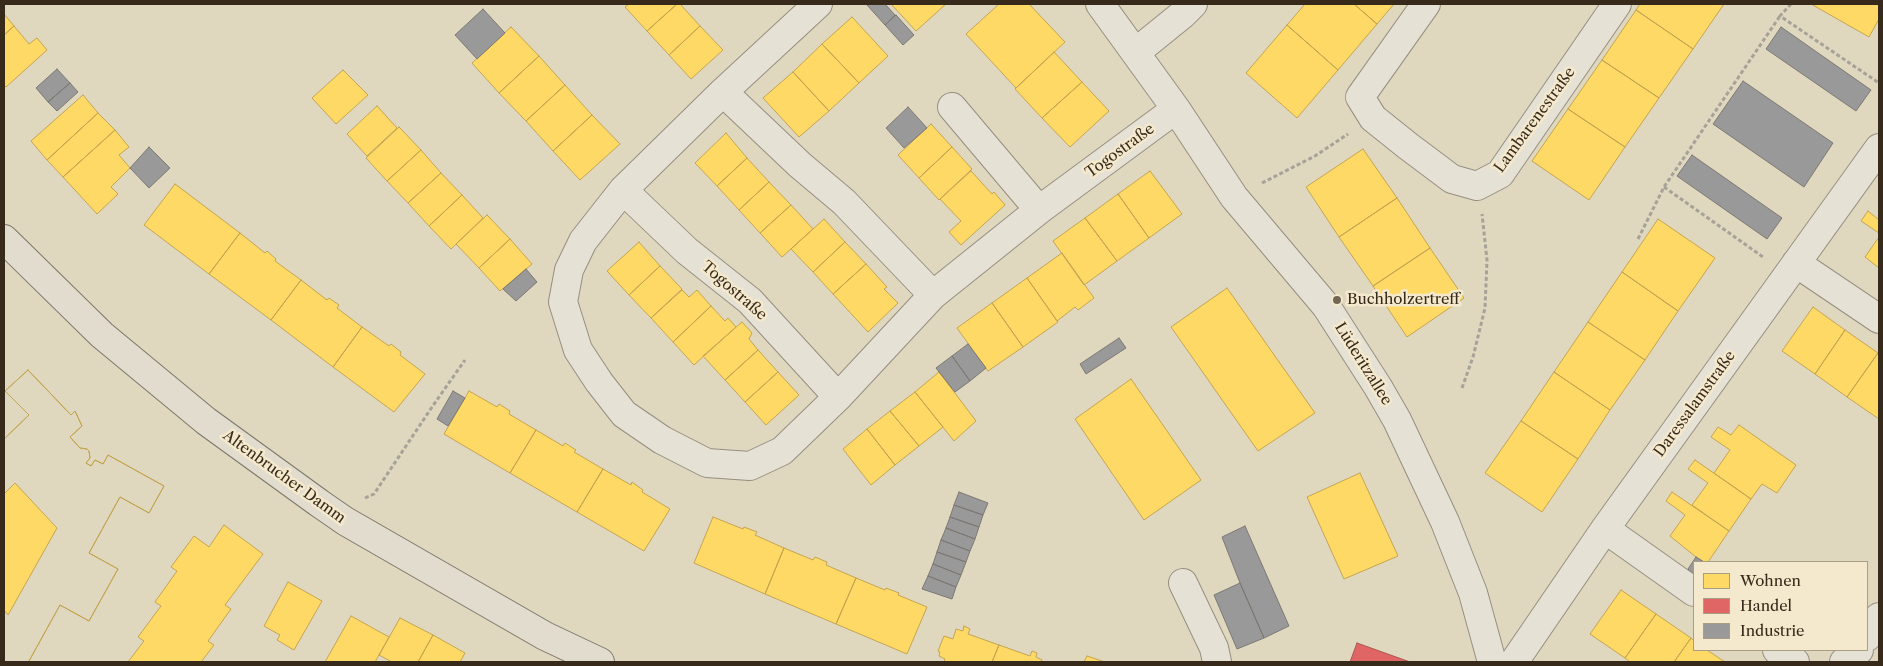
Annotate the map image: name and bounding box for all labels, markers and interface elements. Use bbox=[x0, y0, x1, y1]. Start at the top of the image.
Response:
street label: Lambarenestraße bbox=[1491, 64, 1579, 176]
street label: Togostraße bbox=[1082, 120, 1158, 182]
street label: Togostraße bbox=[698, 258, 770, 324]
place label: Buchholzertreff bbox=[1347, 291, 1460, 309]
marker: Buchholzertreff bbox=[1331, 294, 1343, 306]
street label: Lüderitzallee bbox=[1330, 319, 1396, 409]
street label: Daressalamstraße bbox=[1651, 347, 1739, 461]
street label: Altenbrucher Damm bbox=[219, 426, 349, 528]
legend bbox=[1693, 561, 1868, 651]
text: Wohnen bbox=[1740, 571, 1801, 590]
text: Handel bbox=[1740, 596, 1792, 615]
text: Industrie bbox=[1740, 621, 1804, 640]

